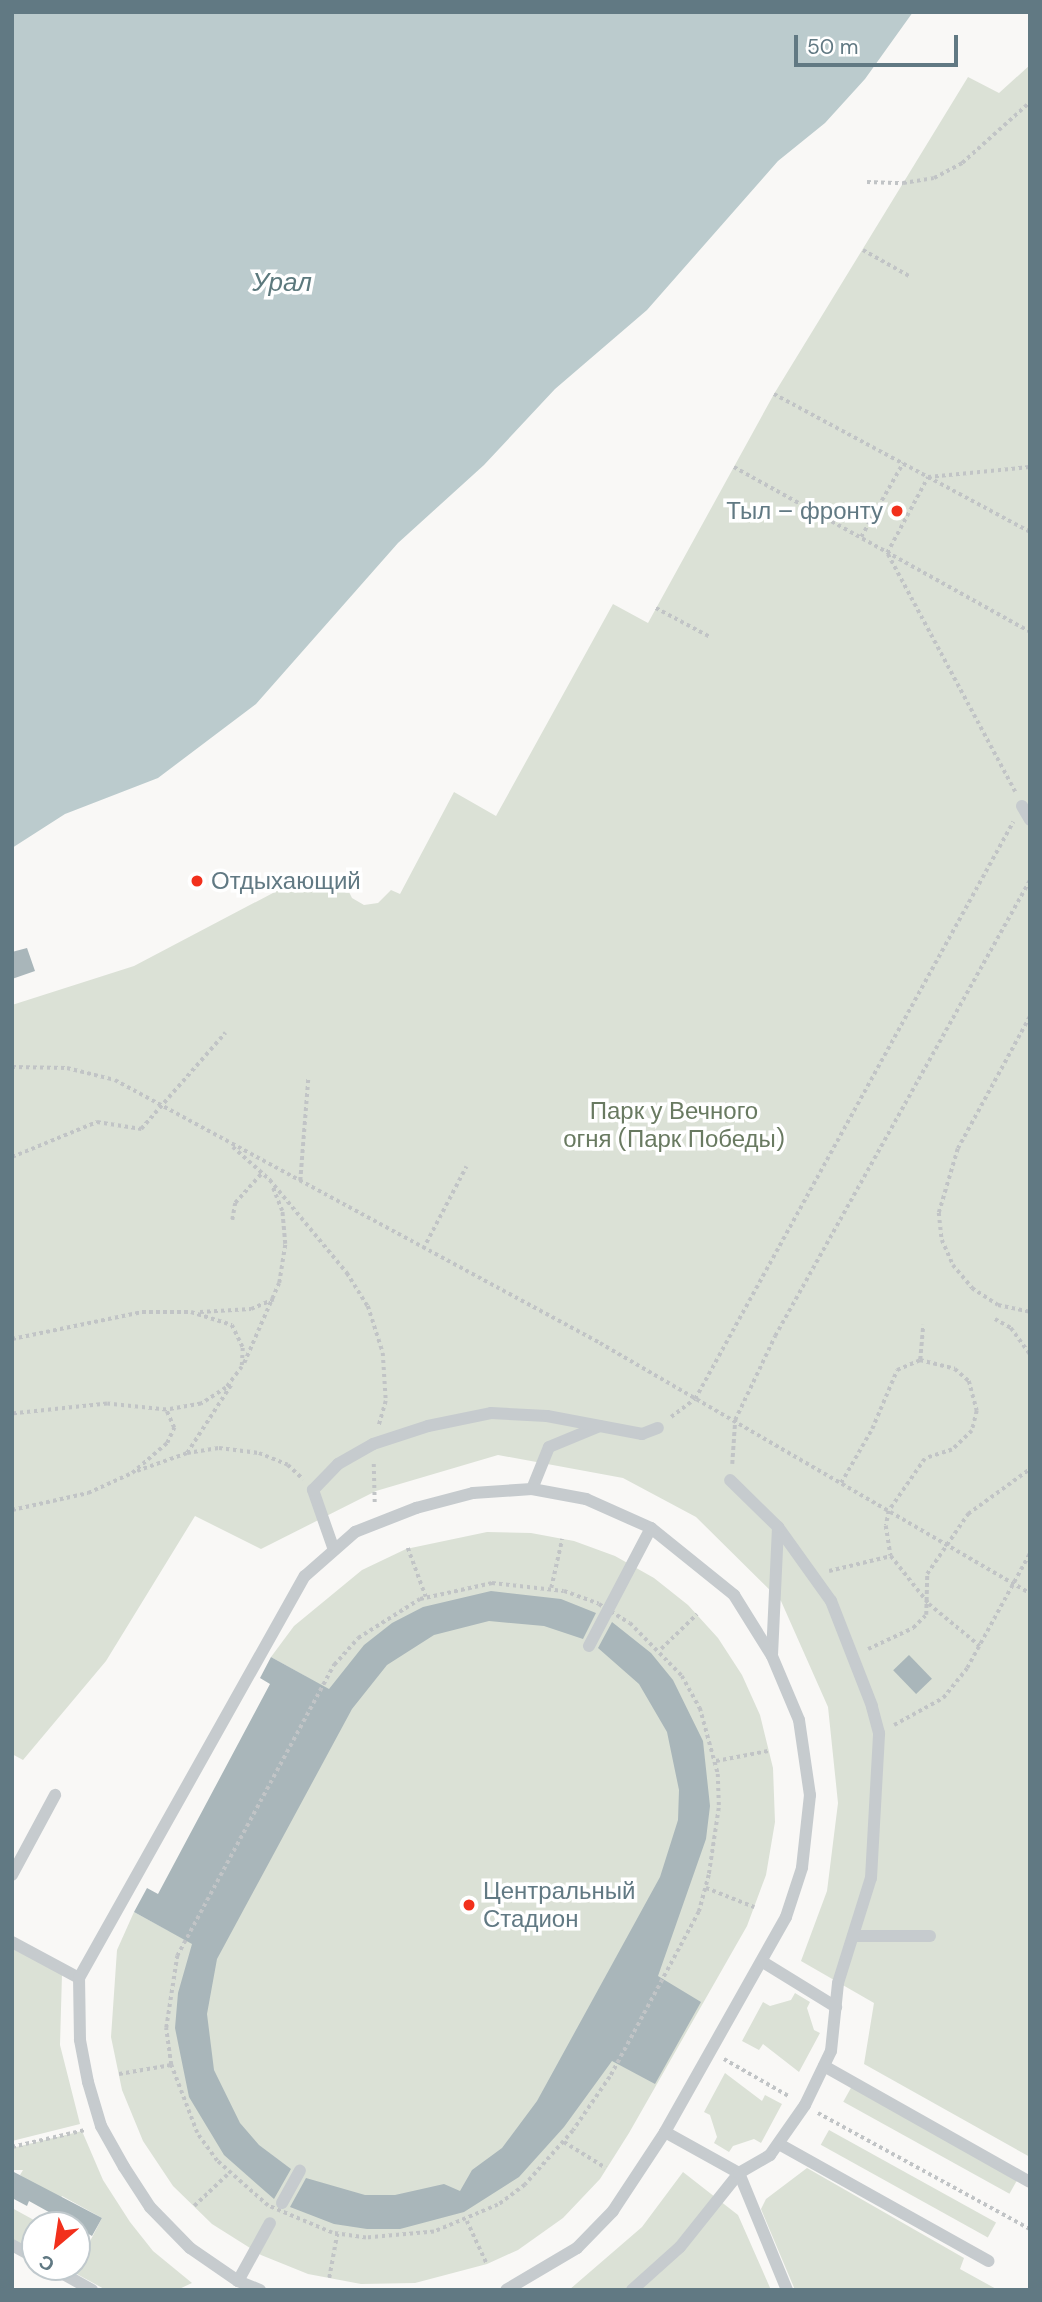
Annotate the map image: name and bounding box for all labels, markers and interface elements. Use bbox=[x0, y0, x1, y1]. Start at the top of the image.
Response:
scale bar bbox=[797, 21, 962, 65]
text: 50 m bbox=[807, 33, 858, 61]
water label: Урал bbox=[252, 267, 312, 299]
place label: Тыл – фронту bbox=[726, 497, 883, 525]
marker: Тыл – фронту bbox=[889, 503, 905, 519]
place label: Отдыхающий bbox=[211, 867, 361, 895]
marker: Отдыхающий bbox=[189, 873, 205, 889]
park label: Парк у Вечного огня (Парк Победы) bbox=[563, 1097, 785, 1153]
place label: Центральный Стадион bbox=[483, 1877, 635, 1933]
marker: Центральный Стадион bbox=[461, 1897, 477, 1913]
north arrow bbox=[21, 2211, 91, 2281]
text: С bbox=[34, 2249, 59, 2277]

